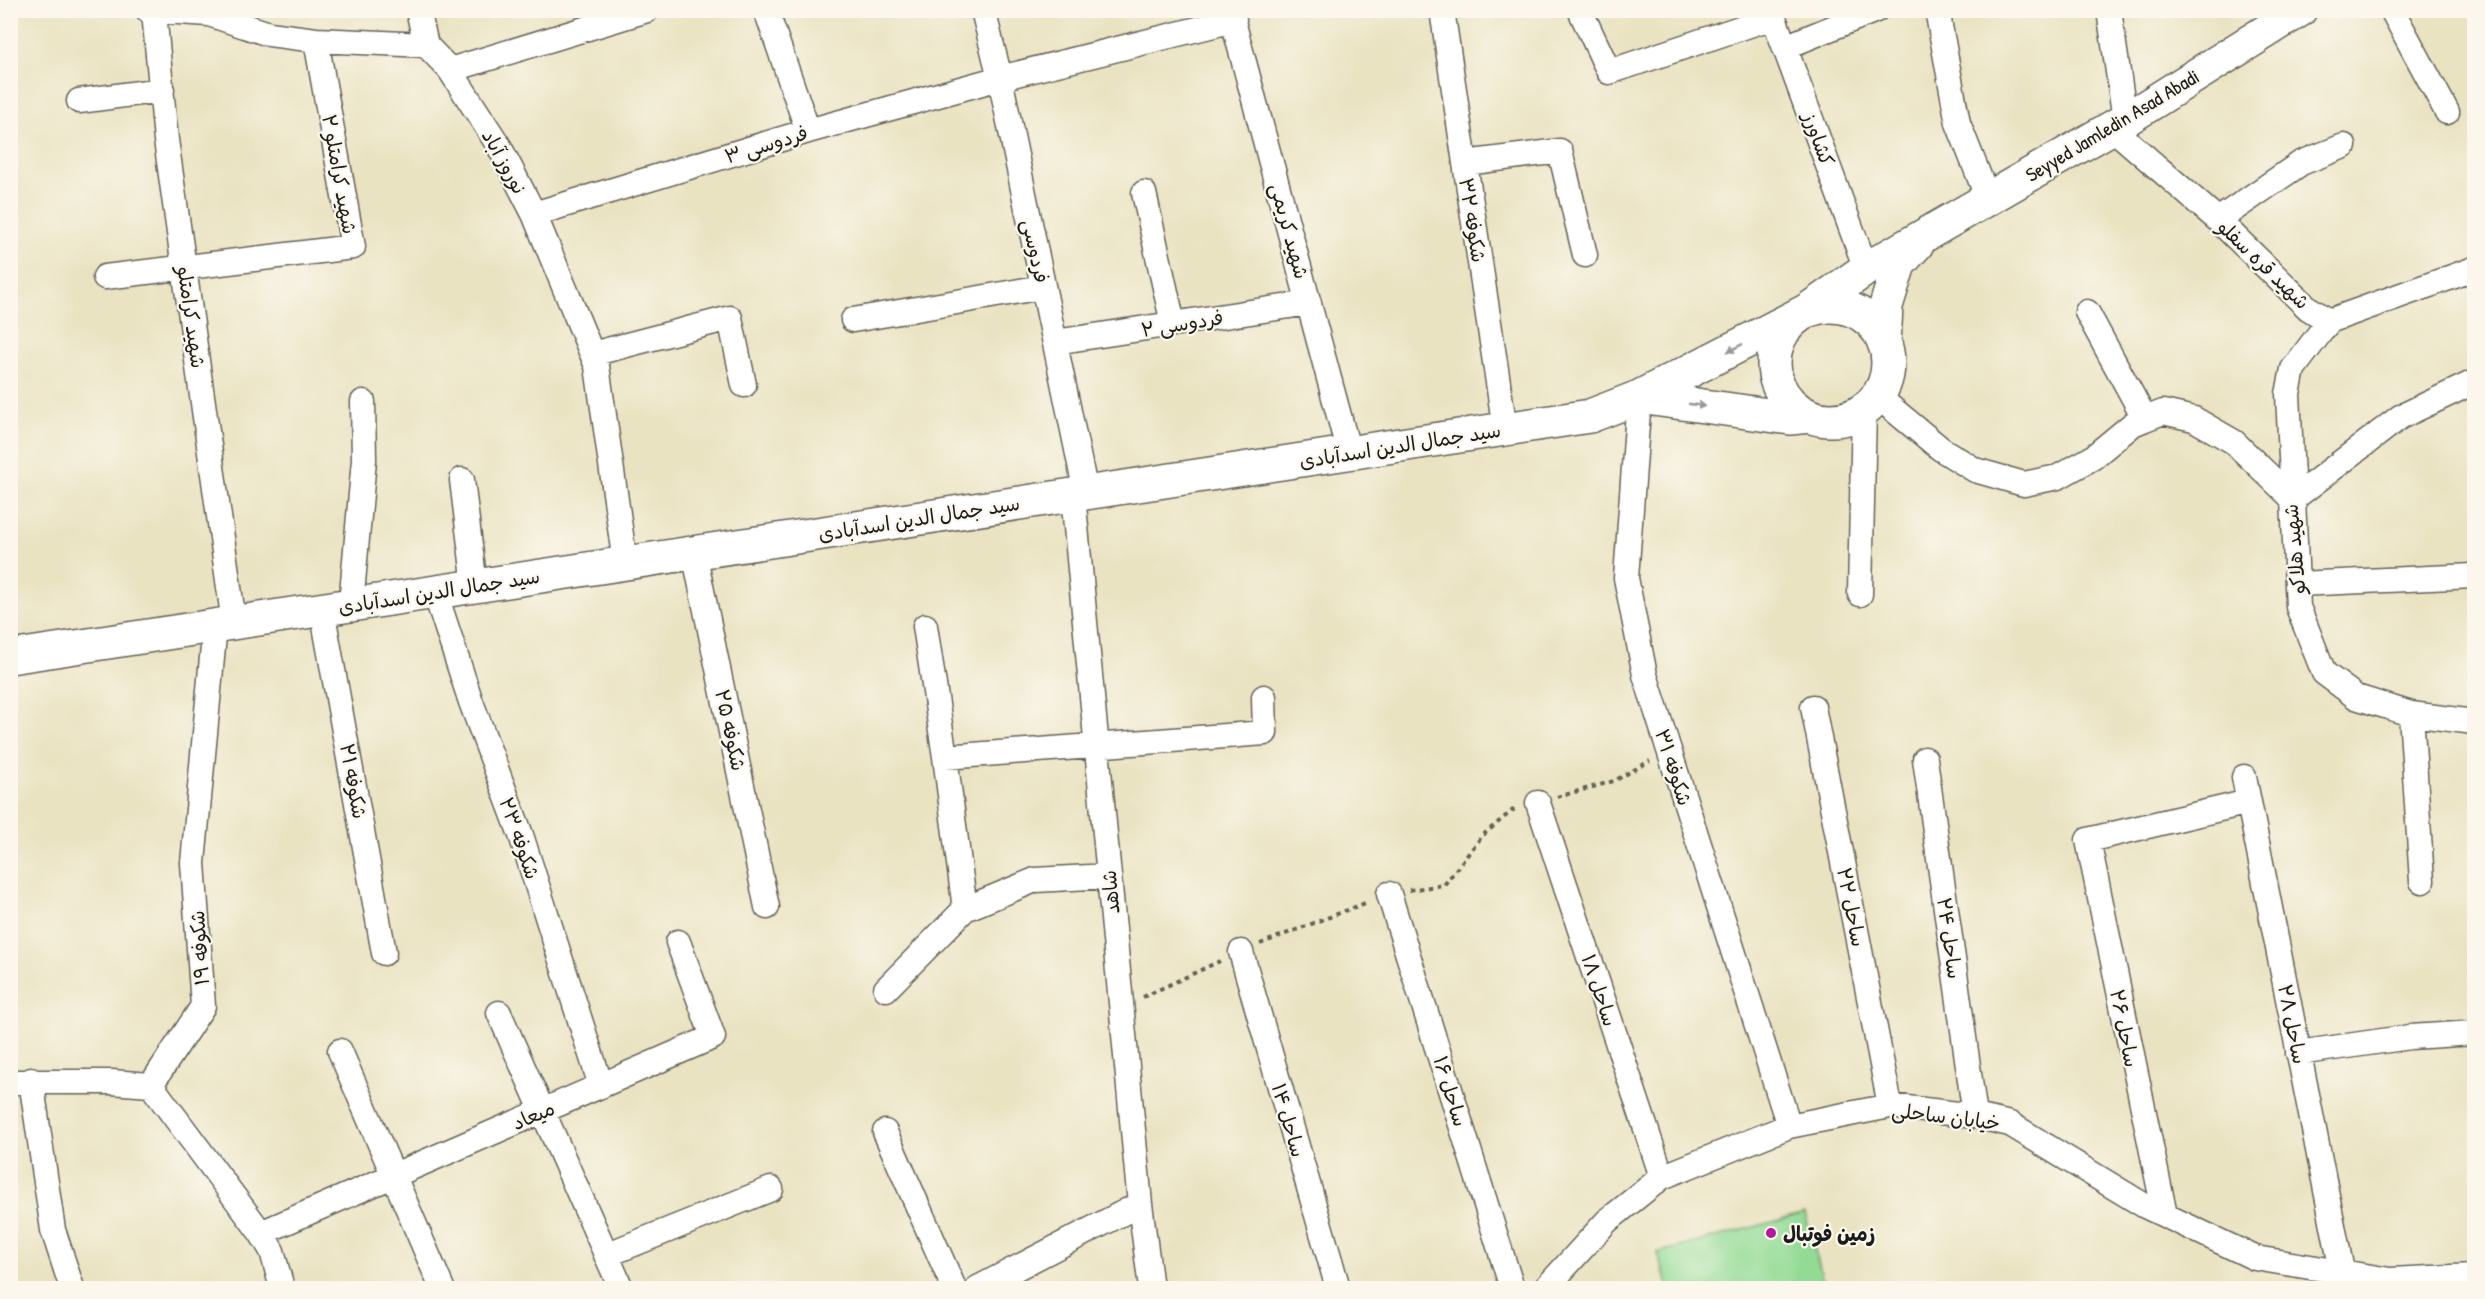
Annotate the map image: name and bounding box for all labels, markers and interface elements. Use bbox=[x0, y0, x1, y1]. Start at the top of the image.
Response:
street label: Seyyed Jamledin Asad Abadi bbox=[2020, 62, 2204, 188]
street label: کشاورز bbox=[1796, 107, 1841, 169]
street label: شهید کرامتلو ۲ bbox=[316, 112, 364, 236]
street label: فردوسی ۳ bbox=[721, 119, 811, 169]
street label: نوروز آباد bbox=[476, 124, 534, 200]
street label: شکوفه ۳۲ bbox=[1453, 176, 1493, 264]
street label: شهید کریمی bbox=[1264, 180, 1316, 282]
street label: شهید قره سفلو bbox=[2211, 212, 2316, 316]
street label: فردوسی bbox=[1016, 217, 1056, 285]
street label: شهید کرامتلو bbox=[171, 263, 213, 370]
street label: فردوسی ۲ bbox=[1139, 303, 1225, 343]
one-way arrow bbox=[1727, 343, 1744, 352]
one-way arrow bbox=[1688, 401, 1707, 410]
street label: سید جمال الدین اسدآبادی bbox=[1297, 416, 1503, 474]
street label: سید جمال الدین اسدآبادی bbox=[816, 489, 1022, 547]
street label: شهید هلاکو bbox=[2277, 503, 2312, 597]
street label: سید جمال الدین اسدآبادی bbox=[336, 562, 542, 620]
street label: شکوفه ۲۵ bbox=[709, 687, 753, 773]
street label: شکوفه ۳۱ bbox=[1649, 725, 1699, 809]
street label: شکوفه ۲۱ bbox=[334, 741, 374, 821]
street label: شکوفه ۲۳ bbox=[493, 793, 547, 883]
street label: ساحل ۲۲ bbox=[1831, 865, 1873, 949]
street label: شاهد bbox=[1095, 869, 1125, 915]
street label: ساحل ۲۴ bbox=[1931, 896, 1969, 980]
street label: شکوفه ۱۹ bbox=[183, 910, 215, 986]
street label: ساحل ۱۸ bbox=[1576, 950, 1624, 1030]
street label: ساحل ۲۸ bbox=[2272, 982, 2314, 1066]
street label: ساحل ۲۶ bbox=[2104, 987, 2146, 1069]
street label: ساحل ۱۶ bbox=[1427, 1052, 1475, 1130]
street label: ساحل ۱۴ bbox=[1266, 1080, 1312, 1160]
street label: میعاد bbox=[507, 1094, 559, 1136]
street label: خیابان ساحلی bbox=[1890, 1096, 2002, 1136]
place label: زمین فوتبال bbox=[1783, 1220, 1875, 1247]
marker: زمین فوتبال bbox=[1764, 1226, 1778, 1240]

